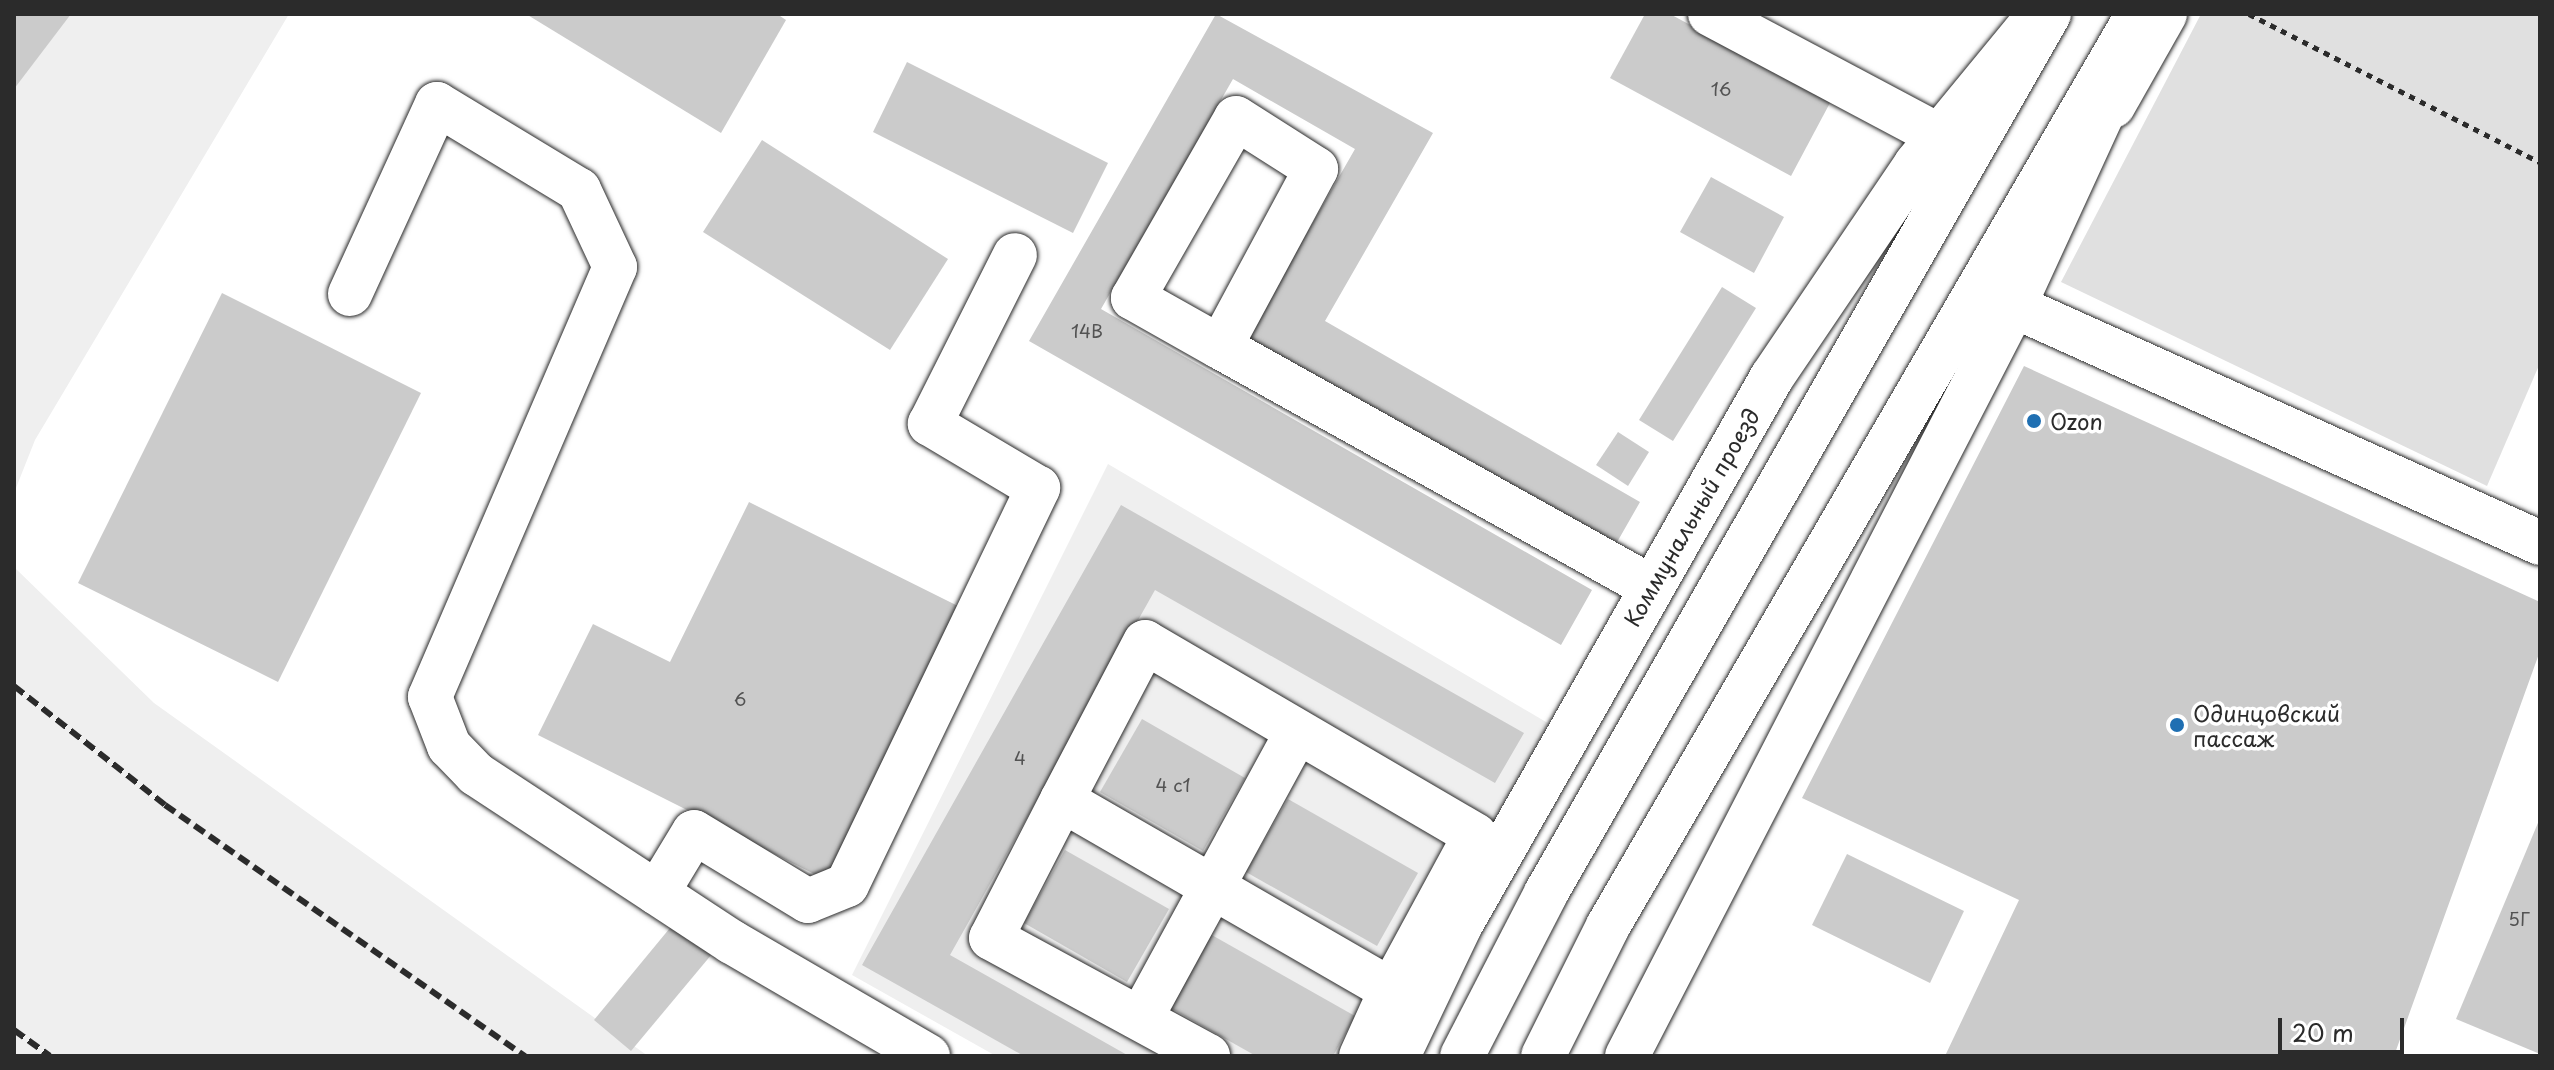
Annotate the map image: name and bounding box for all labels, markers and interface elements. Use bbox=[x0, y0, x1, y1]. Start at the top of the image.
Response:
house number: 16 bbox=[1711, 78, 1731, 100]
house number: 14В bbox=[1071, 320, 1103, 342]
street label: Коммунальный проезд bbox=[1618, 403, 1764, 631]
place label: Ozon bbox=[2050, 408, 2103, 434]
marker: Ozon bbox=[2025, 412, 2043, 430]
house number: 6 bbox=[734, 688, 746, 710]
place label: Одинцовский пассаж bbox=[2193, 699, 2340, 750]
marker: Одинцовский пассаж bbox=[2168, 716, 2186, 734]
house number: 4 bbox=[1014, 747, 1026, 769]
house number: 4 с1 bbox=[1155, 774, 1191, 796]
house number: 5Г bbox=[2508, 908, 2530, 930]
scale bar bbox=[2282, 1002, 2408, 1052]
text: 20 m bbox=[2292, 1014, 2354, 1050]

